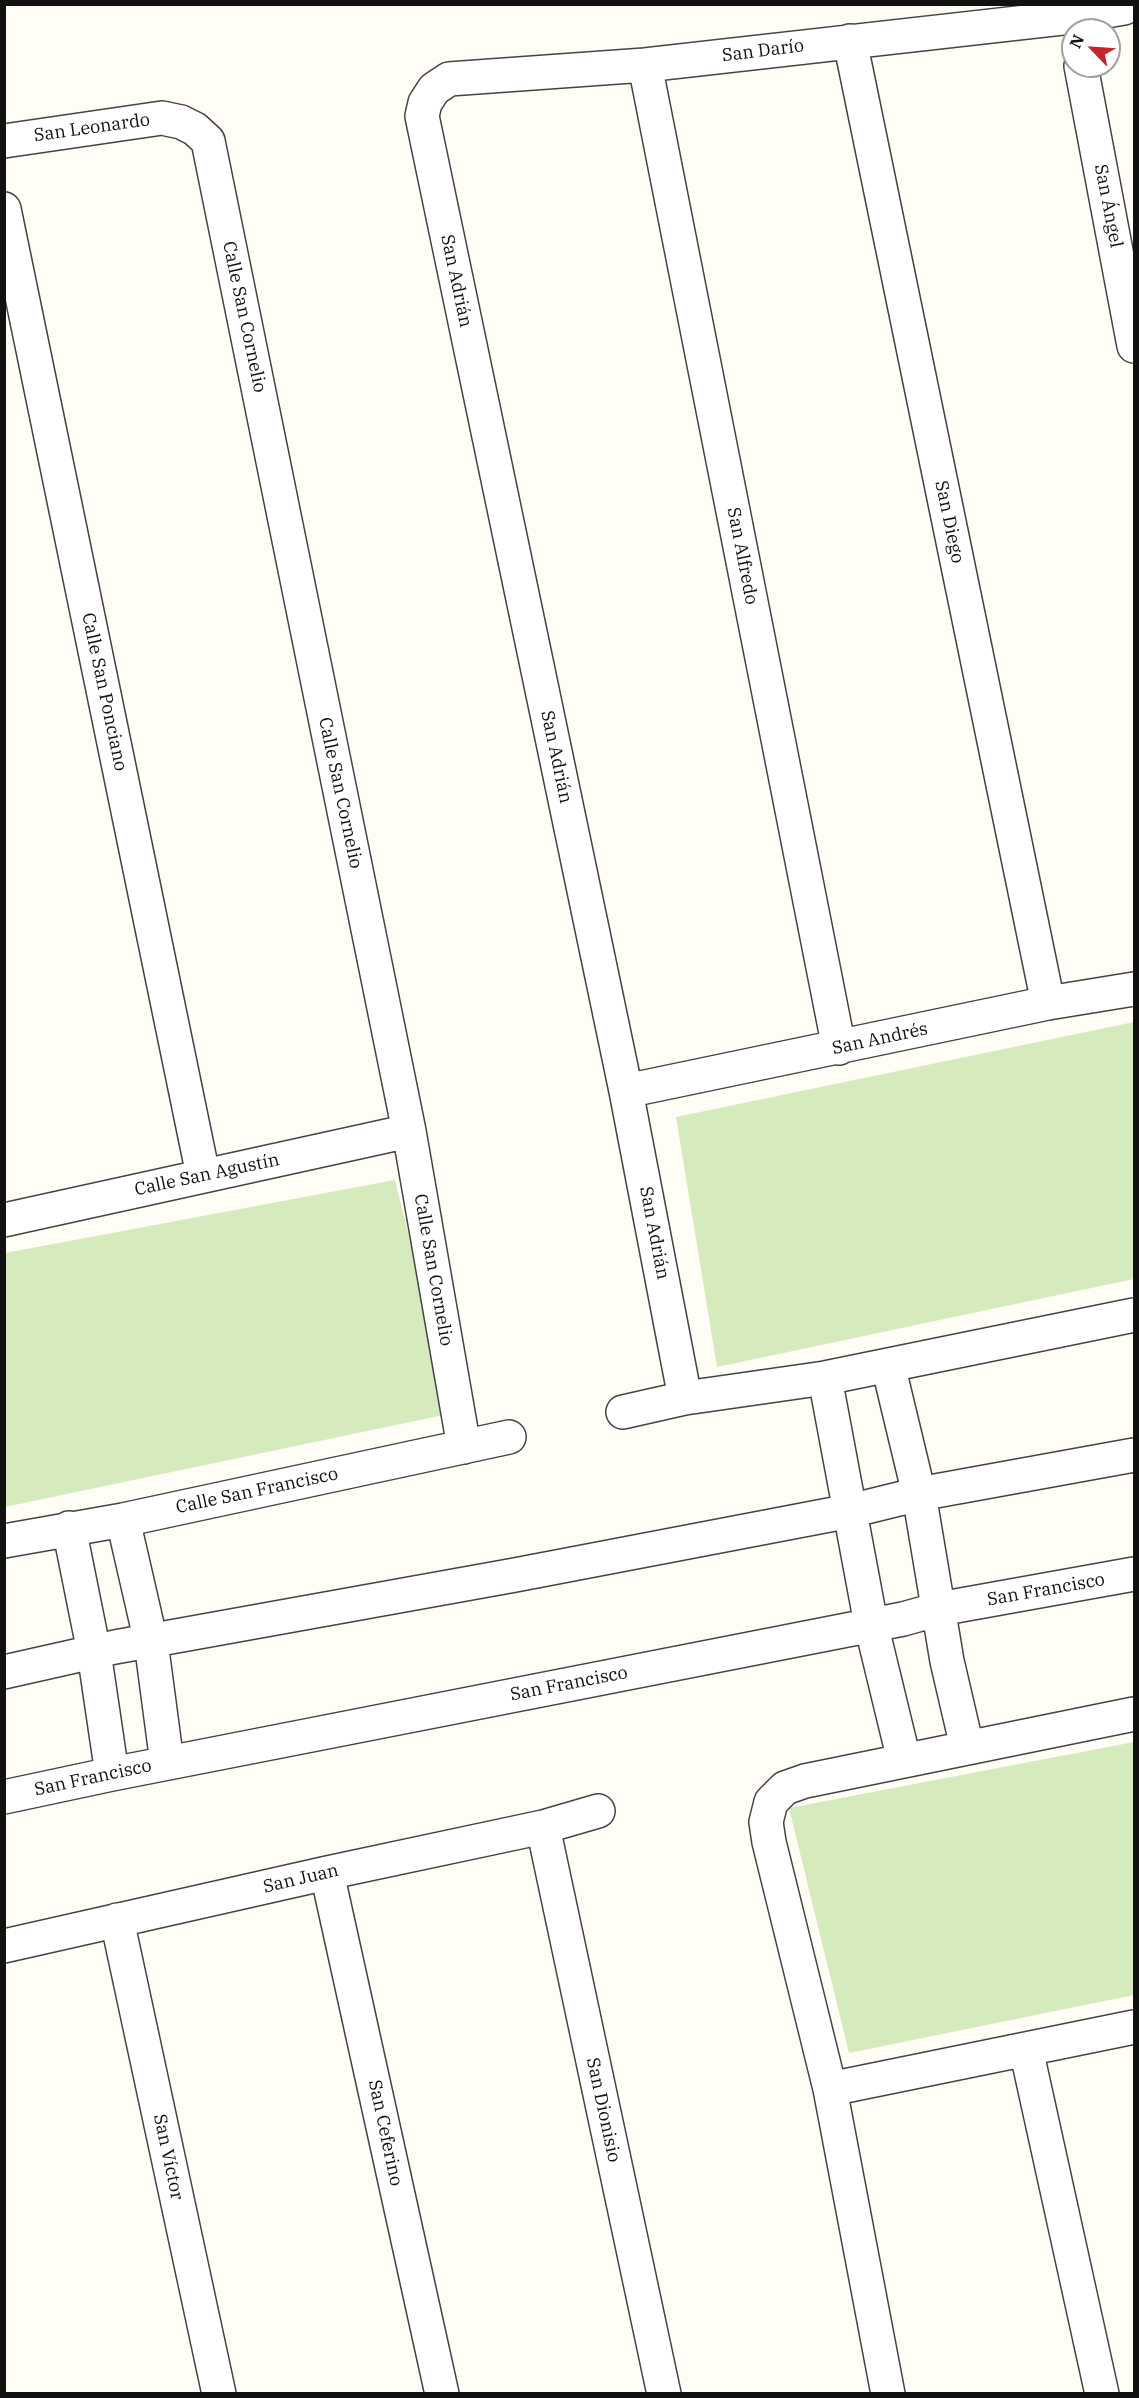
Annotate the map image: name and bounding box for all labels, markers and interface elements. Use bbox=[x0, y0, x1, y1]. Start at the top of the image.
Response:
north arrow bbox=[1061, 18, 1121, 78]
text: N bbox=[1065, 31, 1088, 51]
street label: San Darío bbox=[721, 35, 805, 67]
street label: San Leonardo bbox=[33, 109, 151, 147]
street label: San Ángel bbox=[1089, 162, 1127, 250]
street label: San Adrián bbox=[436, 233, 476, 329]
street label: Calle San Cornelio bbox=[217, 239, 271, 395]
street label: San Diego bbox=[930, 479, 968, 565]
street label: San Alfredo bbox=[722, 505, 762, 607]
street label: Calle San Ponciano bbox=[77, 611, 131, 773]
street label: San Adrián bbox=[536, 709, 576, 805]
street label: Calle San Cornelio bbox=[313, 715, 367, 871]
street label: San Andrés bbox=[830, 1018, 930, 1060]
street label: Calle San Agustín bbox=[133, 1149, 281, 1201]
street label: San Adrián bbox=[634, 1185, 674, 1281]
street label: Calle San Cornelio bbox=[409, 1192, 457, 1348]
street label: Calle San Francisco bbox=[174, 1463, 340, 1519]
street label: San Francisco bbox=[985, 1569, 1107, 1611]
street label: San Francisco bbox=[508, 1662, 630, 1706]
street label: San Francisco bbox=[32, 1755, 154, 1801]
street label: San Juan bbox=[261, 1860, 341, 1898]
street label: San Dionisio bbox=[581, 2056, 625, 2164]
street label: San Ceferino bbox=[363, 2078, 407, 2188]
street label: San Víctor bbox=[148, 2112, 188, 2202]

